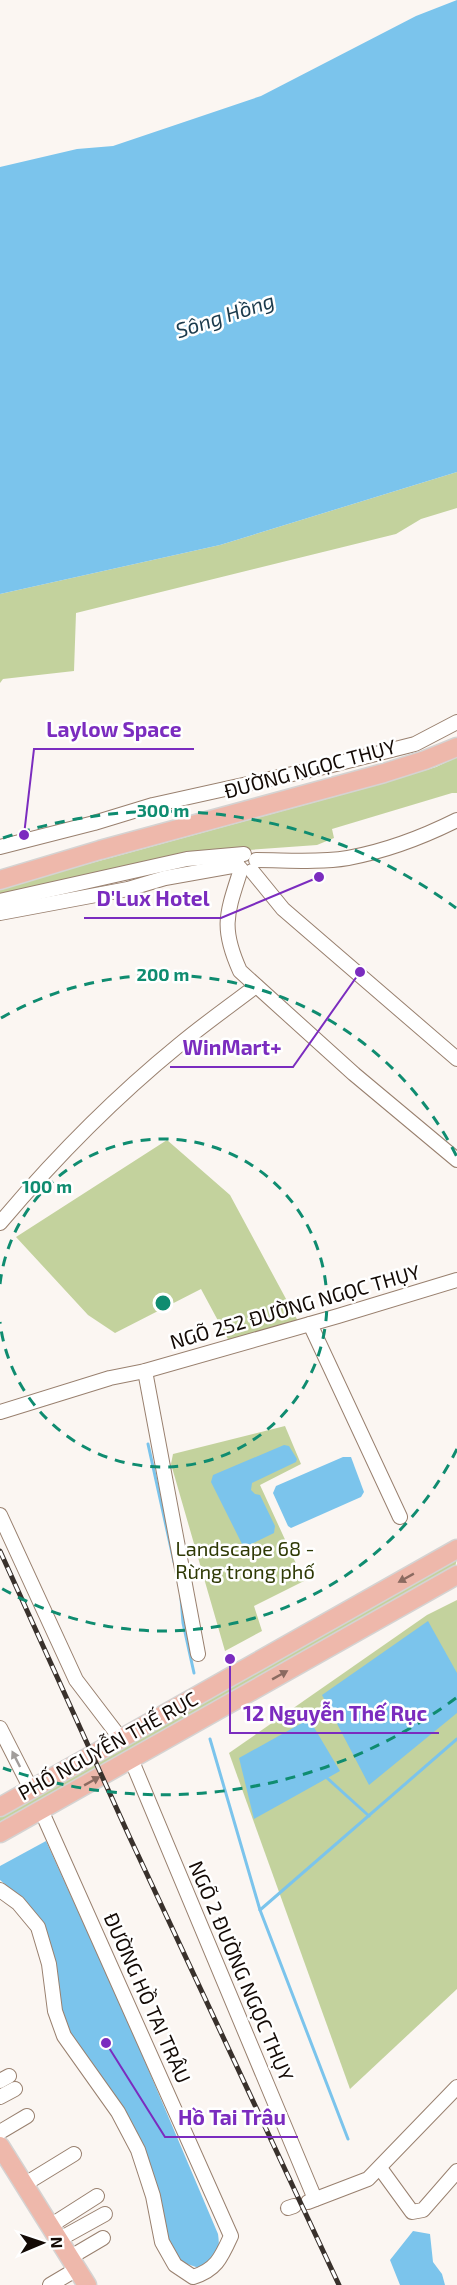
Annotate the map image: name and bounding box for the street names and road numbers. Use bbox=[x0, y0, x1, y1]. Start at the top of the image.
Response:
street label: ĐƯỜNG NGỌC THỤY bbox=[221, 733, 399, 803]
street label: NGÕ 252 ĐƯỜNG NGỌC THỤY bbox=[167, 1259, 423, 1353]
street label: PHỐ NGUYỄN THẾ RỤC bbox=[13, 1685, 201, 1804]
street label: NGÕ 2 ĐƯỜNG NGỌC THỤY bbox=[185, 1857, 300, 2085]
street label: ĐƯỜNG HỒ TAI TRÂU bbox=[99, 1908, 197, 2087]

